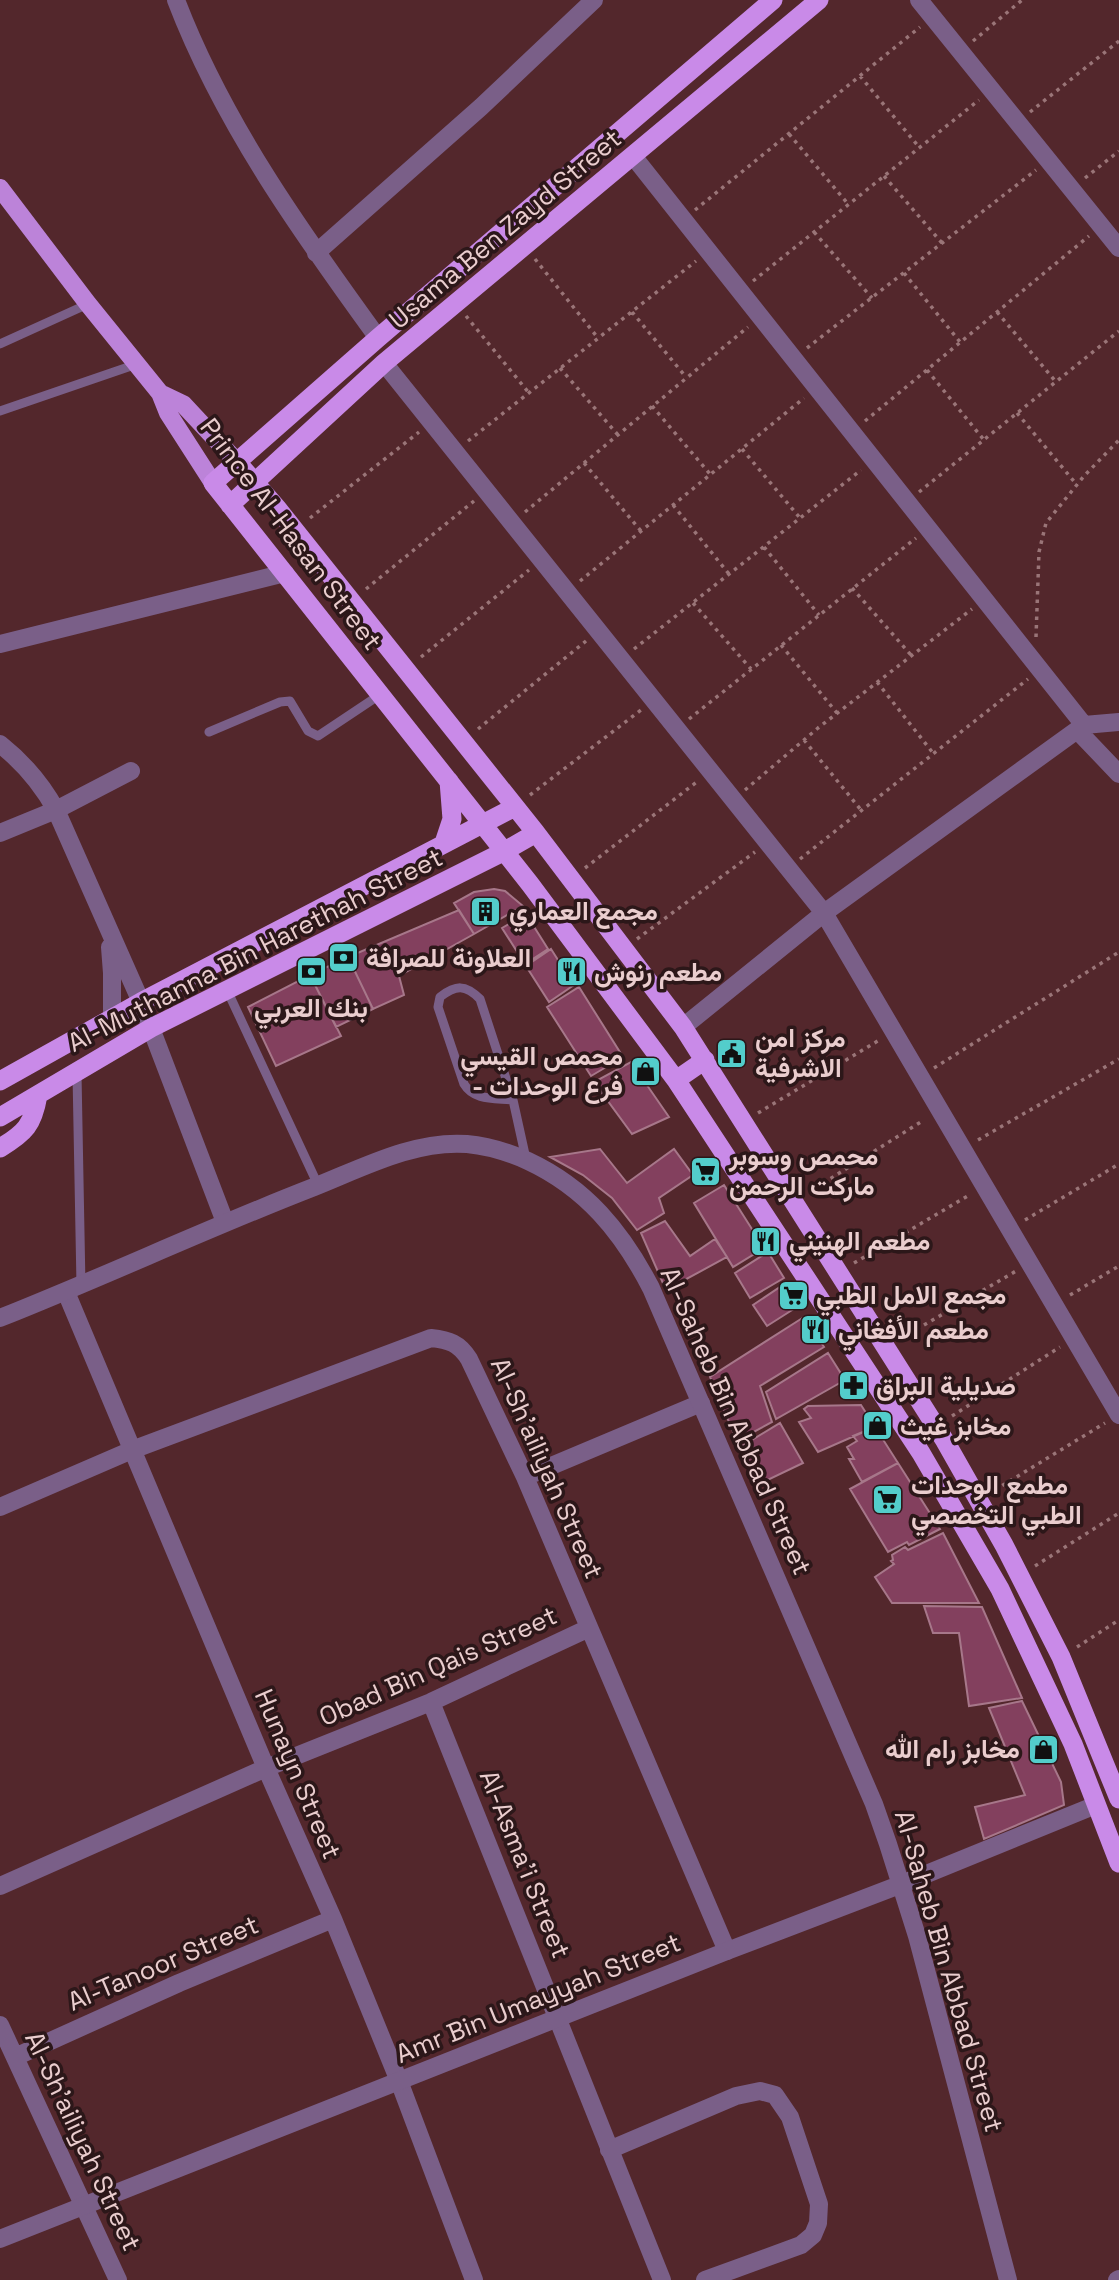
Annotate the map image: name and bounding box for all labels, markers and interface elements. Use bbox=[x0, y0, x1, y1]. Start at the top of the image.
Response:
street label: Usama Ben Zayd Street bbox=[382, 122, 628, 336]
street label: Prince Al-Hasan Street bbox=[193, 411, 389, 657]
street label: Al-Muthanna Bin Harethah Street bbox=[62, 840, 448, 1060]
building icon: مجمع العماري bbox=[469, 894, 503, 928]
place label: مجمع العماري bbox=[509, 894, 658, 933]
bank icon: العلاونة للصرافة bbox=[326, 941, 360, 975]
place label: العلاونة للصرافة bbox=[366, 941, 531, 975]
bank icon: بنك العربي bbox=[294, 955, 328, 989]
restaurant icon: مطعم رنوش bbox=[554, 955, 588, 989]
place label: مطعم رنوش bbox=[594, 955, 722, 989]
place label: بنك العربي bbox=[254, 991, 368, 1030]
place label: مركز امن الاشرفية bbox=[755, 1021, 846, 1085]
public building icon: مركز امن الاشرفية bbox=[715, 1036, 749, 1070]
place label: محمص القيسي - فرع الوحدات bbox=[460, 1039, 623, 1104]
shop icon: محمص القيسي - فرع الوحدات bbox=[629, 1054, 663, 1088]
place label: محمص وسوبر ماركت الرحمن bbox=[728, 1139, 878, 1203]
supermarket icon: محمص وسوبر ماركت الرحمن bbox=[689, 1154, 723, 1188]
restaurant icon: مطعم الهنيني bbox=[749, 1224, 783, 1258]
place label: مطعم الهنيني bbox=[789, 1224, 930, 1263]
street label: Al-Saheb Bin Abbad Street bbox=[653, 1262, 819, 1580]
supermarket icon: مجمع الامل الطبي bbox=[776, 1278, 810, 1312]
place label: مجمع الامل الطبي bbox=[816, 1278, 1006, 1317]
restaurant icon: مطعم الأفغاني bbox=[798, 1313, 832, 1347]
place label: مطعم الأفغاني bbox=[838, 1313, 989, 1352]
street label: Al-Sh'ailiyah Street bbox=[483, 1352, 611, 1584]
pharmacy icon: صديلية البراق bbox=[836, 1369, 870, 1403]
place label: صديلية البراق bbox=[876, 1369, 1016, 1403]
shop icon: مخابز غيث bbox=[860, 1409, 894, 1443]
place label: مخابز غيث bbox=[900, 1409, 1011, 1443]
place label: مطمع الوحدات الطبي التخصصي bbox=[911, 1468, 1082, 1537]
supermarket icon: مطمع الوحدات الطبي التخصصي bbox=[871, 1483, 905, 1517]
street label: Obad Bin Qais Street bbox=[314, 1598, 562, 1734]
street label: Hunayn Street bbox=[247, 1684, 349, 1864]
place label: مخابز رام الله bbox=[885, 1732, 1020, 1766]
shop icon: مخابز رام الله bbox=[1026, 1732, 1060, 1766]
street label: Al-Asma'i Street bbox=[472, 1765, 578, 1963]
street label: Al-Saheb Bin Abbad Street bbox=[887, 1806, 1011, 2136]
street label: Al-Tanoor Street bbox=[62, 1907, 264, 2019]
street label: Amr Bin Umayyah Street bbox=[390, 1925, 686, 2071]
street label: Al-Sh'ailiyah Street bbox=[17, 2026, 149, 2256]

